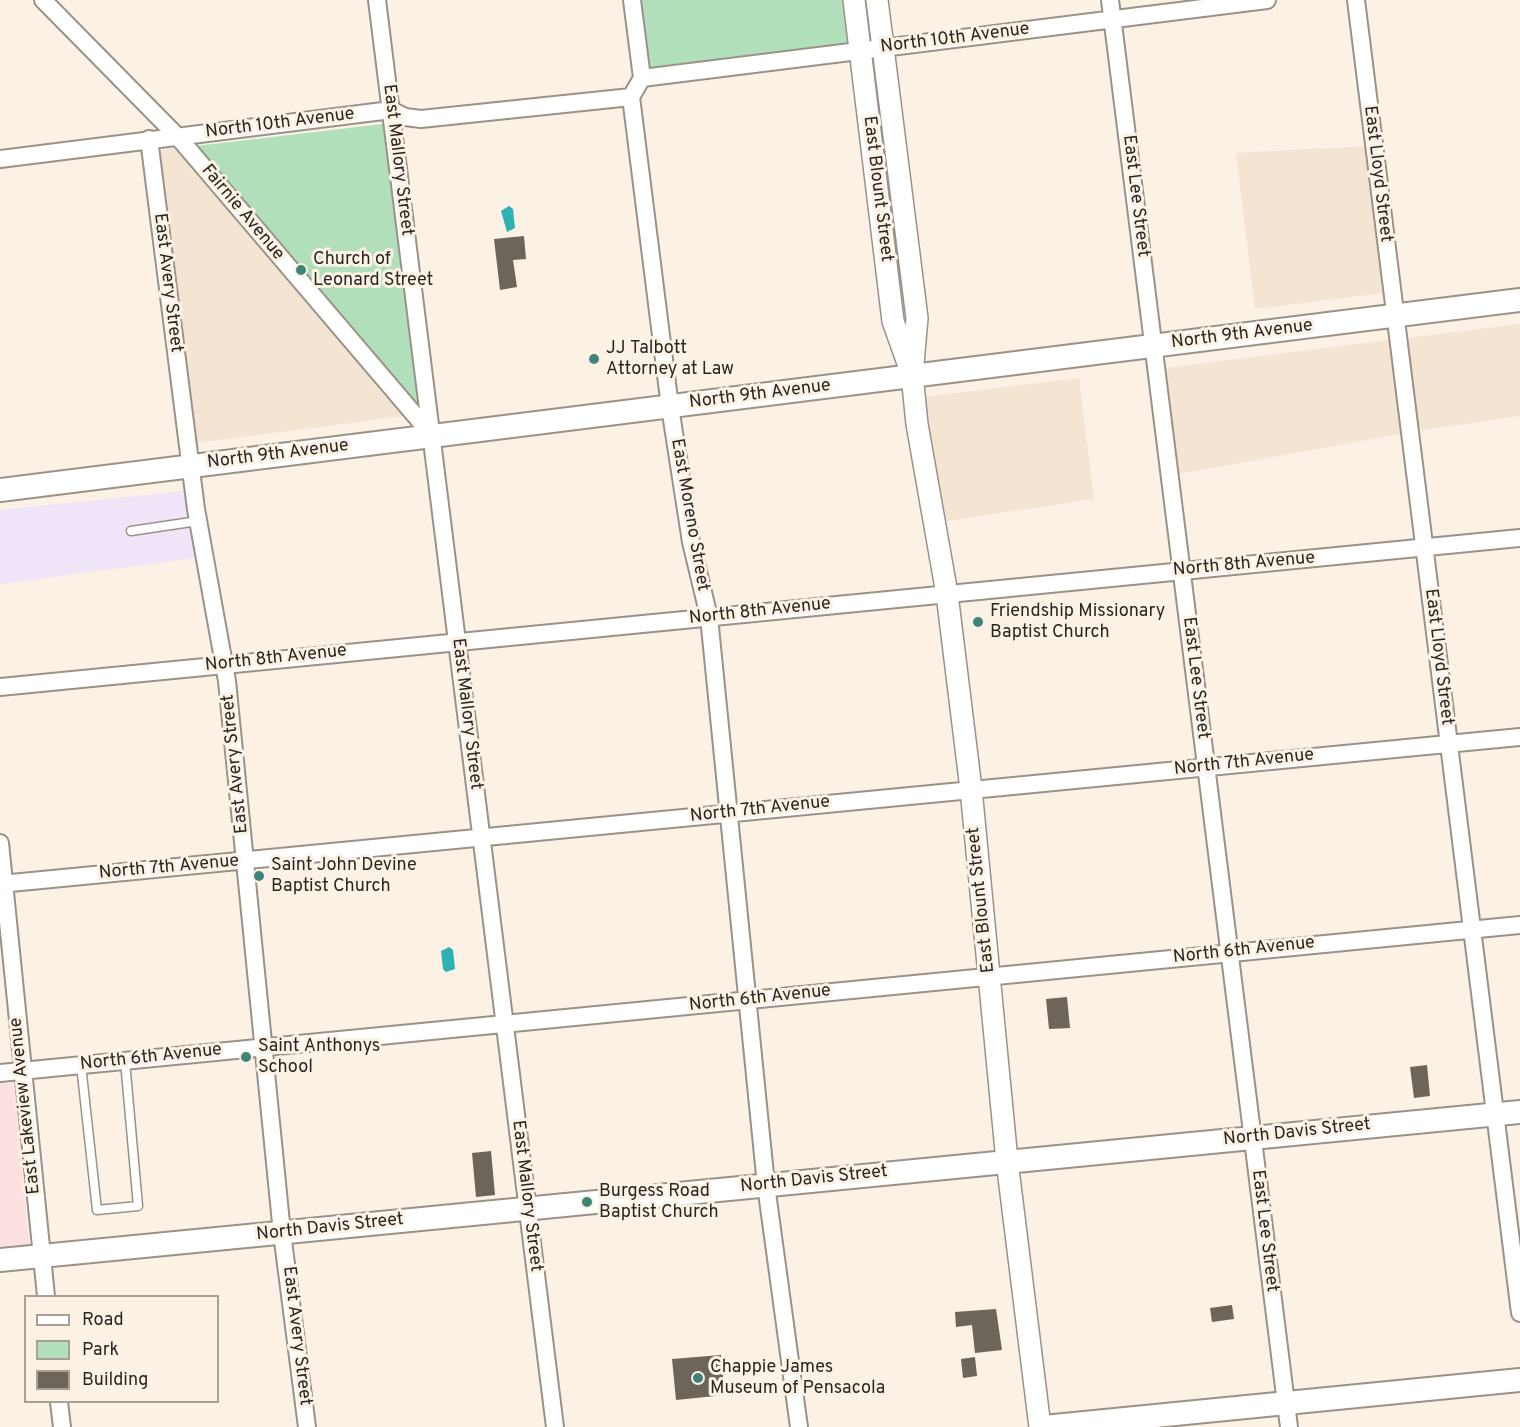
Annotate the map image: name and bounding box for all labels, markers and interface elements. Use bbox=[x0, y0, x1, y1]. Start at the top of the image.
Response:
street label: North 10th Avenue bbox=[879, 19, 1031, 59]
street label: East Mallory Street bbox=[377, 83, 417, 237]
street label: North 10th Avenue bbox=[204, 104, 356, 144]
street label: East Lloyd Street bbox=[1358, 104, 1396, 244]
street label: East Blount Street bbox=[857, 115, 897, 263]
street label: East Lee Street bbox=[1117, 134, 1153, 258]
street label: Fairnie Avenue bbox=[196, 161, 288, 265]
street label: East Avery Street bbox=[148, 212, 186, 354]
place label: Church of Leonard Street bbox=[313, 249, 433, 292]
marker: Church of Leonard Street bbox=[294, 263, 308, 277]
street label: North 9th Avenue bbox=[1170, 316, 1314, 354]
place label: JJ Talbott Attorney at Law bbox=[606, 338, 734, 380]
marker: JJ Talbott Attorney at Law bbox=[587, 352, 601, 366]
street label: North 9th Avenue bbox=[688, 376, 832, 414]
street label: North 9th Avenue bbox=[206, 436, 350, 474]
street label: East Moreno Street bbox=[665, 437, 713, 593]
street label: North 8th Avenue bbox=[1172, 548, 1316, 582]
street label: East Lloyd Street bbox=[1419, 587, 1457, 727]
street label: North 8th Avenue bbox=[688, 594, 832, 630]
place label: Friendship Missionary Baptist Church bbox=[990, 601, 1165, 644]
marker: Friendship Missionary Baptist Church bbox=[971, 615, 985, 629]
street label: East Lee Street bbox=[1177, 616, 1213, 740]
street label: East Mallory Street bbox=[446, 637, 486, 791]
street label: North 8th Avenue bbox=[204, 641, 348, 677]
street label: East Avery Street bbox=[218, 693, 254, 835]
street label: North 7th Avenue bbox=[1173, 745, 1315, 781]
street label: North 7th Avenue bbox=[689, 792, 831, 828]
street label: East Blount Street bbox=[964, 826, 1000, 974]
street label: North 7th Avenue bbox=[98, 851, 240, 885]
place label: Saint John Devine Baptist Church bbox=[271, 855, 417, 898]
marker: Saint John Devine Baptist Church bbox=[252, 869, 266, 883]
street label: North 6th Avenue bbox=[1172, 933, 1316, 969]
street label: North 6th Avenue bbox=[688, 981, 832, 1017]
street label: East Lakeview Avenue bbox=[6, 1016, 46, 1196]
place label: Saint Anthonys School bbox=[258, 1036, 380, 1078]
street label: North 6th Avenue bbox=[79, 1040, 223, 1076]
marker: Saint Anthonys School bbox=[239, 1050, 253, 1064]
street label: North Davis Street bbox=[1222, 1115, 1372, 1151]
street label: East Mallory Street bbox=[506, 1119, 546, 1273]
street label: North Davis Street bbox=[739, 1162, 889, 1198]
street label: East Lee Street bbox=[1246, 1169, 1282, 1293]
place label: Burgess Road Baptist Church bbox=[599, 1181, 719, 1224]
marker: Burgess Road Baptist Church bbox=[580, 1195, 594, 1209]
street label: North Davis Street bbox=[255, 1210, 405, 1246]
street label: East Avery Street bbox=[277, 1265, 315, 1407]
legend bbox=[24, 1295, 219, 1403]
text: Road bbox=[82, 1309, 124, 1332]
text: Park bbox=[82, 1339, 119, 1362]
place label: Chappie James Museum of Pensacola bbox=[710, 1357, 885, 1400]
text: Building bbox=[82, 1369, 148, 1392]
marker: Chappie James Museum of Pensacola bbox=[691, 1371, 705, 1385]

